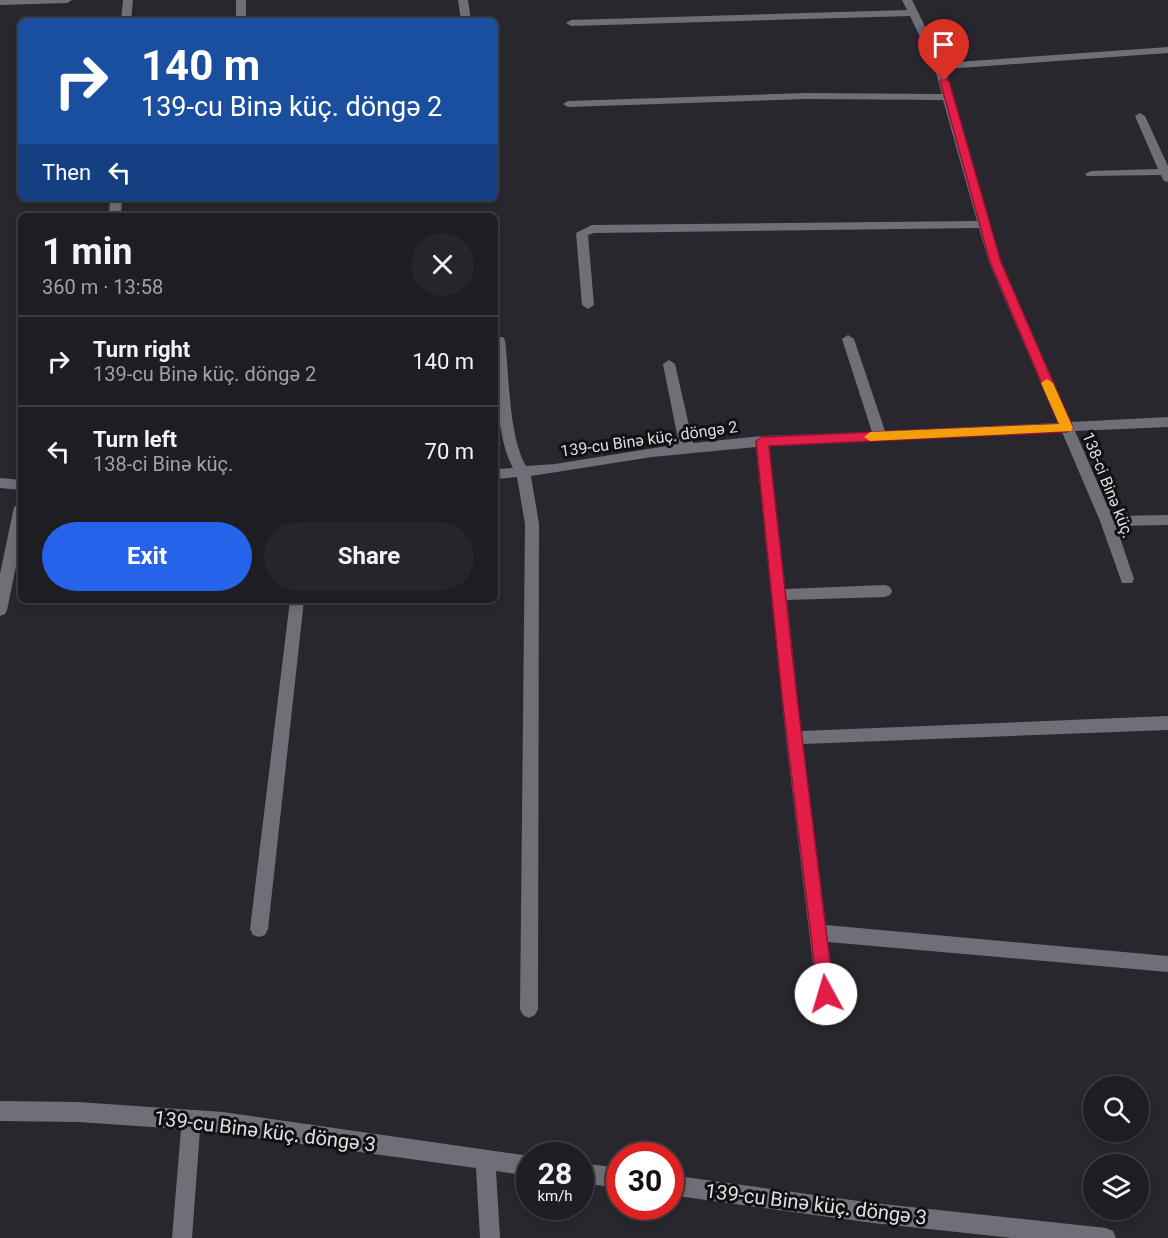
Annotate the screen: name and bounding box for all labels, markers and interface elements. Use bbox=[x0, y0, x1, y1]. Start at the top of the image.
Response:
pin bbox=[918, 19, 969, 81]
icon: arrive bbox=[927, 28, 960, 61]
text: 140 m bbox=[141, 41, 260, 90]
icon: right bbox=[42, 42, 120, 120]
text: 139-cu Binə küç. döngə 2 bbox=[141, 91, 442, 123]
icon: left bbox=[103, 156, 136, 189]
text: Then bbox=[42, 160, 91, 185]
text: 1 min bbox=[42, 231, 133, 273]
button: close bbox=[411, 233, 474, 296]
text: 360 m · 13:58 bbox=[42, 275, 163, 299]
text: Turn right bbox=[93, 337, 190, 362]
icon: right bbox=[42, 345, 75, 378]
text: 140 m bbox=[412, 349, 474, 374]
text: 139-cu Binə küç. döngə 2 bbox=[93, 362, 316, 386]
street label: 139-cu Binə küç. döngə 2 bbox=[559, 417, 739, 461]
text: Turn left bbox=[93, 427, 177, 452]
street label: 138-ci Binə küç. bbox=[1078, 429, 1138, 541]
icon: left bbox=[42, 435, 75, 468]
text: 70 m bbox=[425, 439, 474, 464]
text: 138-ci Binə küç. bbox=[93, 452, 233, 476]
button: Exit bbox=[42, 522, 252, 591]
button: Share bbox=[264, 522, 474, 591]
position arrow bbox=[794, 962, 858, 1026]
map controls bbox=[1083, 1076, 1149, 1220]
button: search bbox=[1083, 1076, 1149, 1142]
street label: 139-cu Binə küç. döngə 3 bbox=[153, 1105, 377, 1157]
speed limit sign: 30 bbox=[606, 1142, 684, 1220]
button: layers bbox=[1083, 1154, 1149, 1220]
text: 28 bbox=[538, 1156, 572, 1191]
street label: 139-cu Binə küç. döngə 3 bbox=[704, 1178, 928, 1230]
text: km/h bbox=[537, 1187, 573, 1205]

